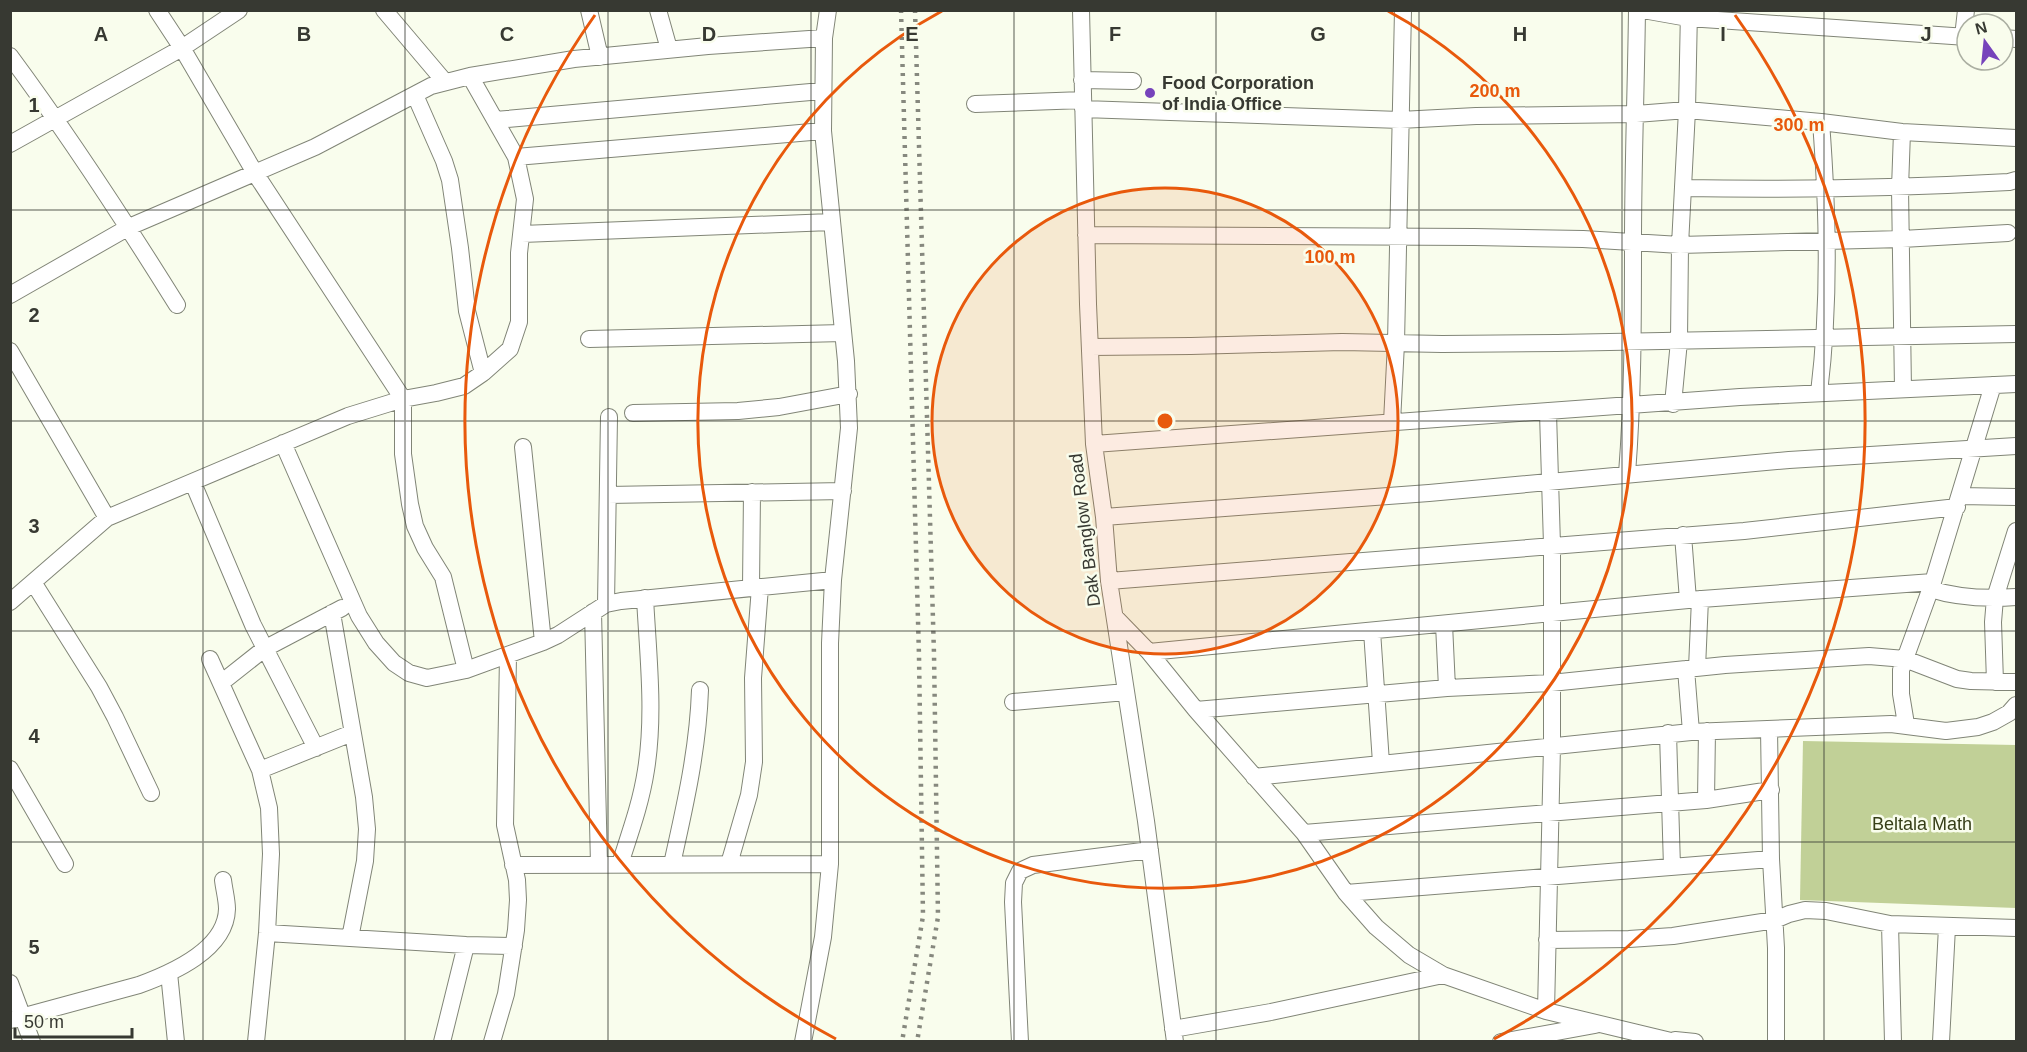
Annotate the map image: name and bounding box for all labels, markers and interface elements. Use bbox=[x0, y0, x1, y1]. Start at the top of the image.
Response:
north arrow bbox=[1955, 12, 2015, 72]
text: N bbox=[1973, 18, 1989, 38]
text: A bbox=[94, 23, 108, 45]
text: B bbox=[297, 23, 311, 45]
text: C bbox=[500, 23, 514, 45]
text: D bbox=[702, 23, 716, 45]
text: E bbox=[905, 23, 919, 45]
text: F bbox=[1109, 23, 1121, 45]
text: G bbox=[1310, 23, 1326, 45]
text: H bbox=[1513, 23, 1527, 45]
text: I bbox=[1720, 23, 1726, 45]
text: J bbox=[1920, 23, 1932, 45]
place label: Food Corporation of India Office bbox=[1162, 73, 1314, 114]
text: 200 m bbox=[1469, 81, 1521, 101]
marker: Food Corporation of India Office bbox=[1143, 86, 1157, 100]
text: 1 bbox=[28, 94, 40, 116]
text: 300 m bbox=[1773, 115, 1825, 135]
text: 100 m bbox=[1304, 247, 1356, 267]
text: 2 bbox=[28, 304, 40, 326]
centre of rings bbox=[1155, 411, 1175, 431]
street label: Dak Banglow Road bbox=[1066, 452, 1104, 608]
text: 3 bbox=[28, 515, 40, 537]
text: 4 bbox=[28, 725, 40, 747]
park label: Beltala Math bbox=[1872, 814, 1972, 834]
text: 5 bbox=[28, 936, 40, 958]
scale bar bbox=[15, 1001, 132, 1039]
text: 50 m bbox=[24, 1012, 64, 1032]

